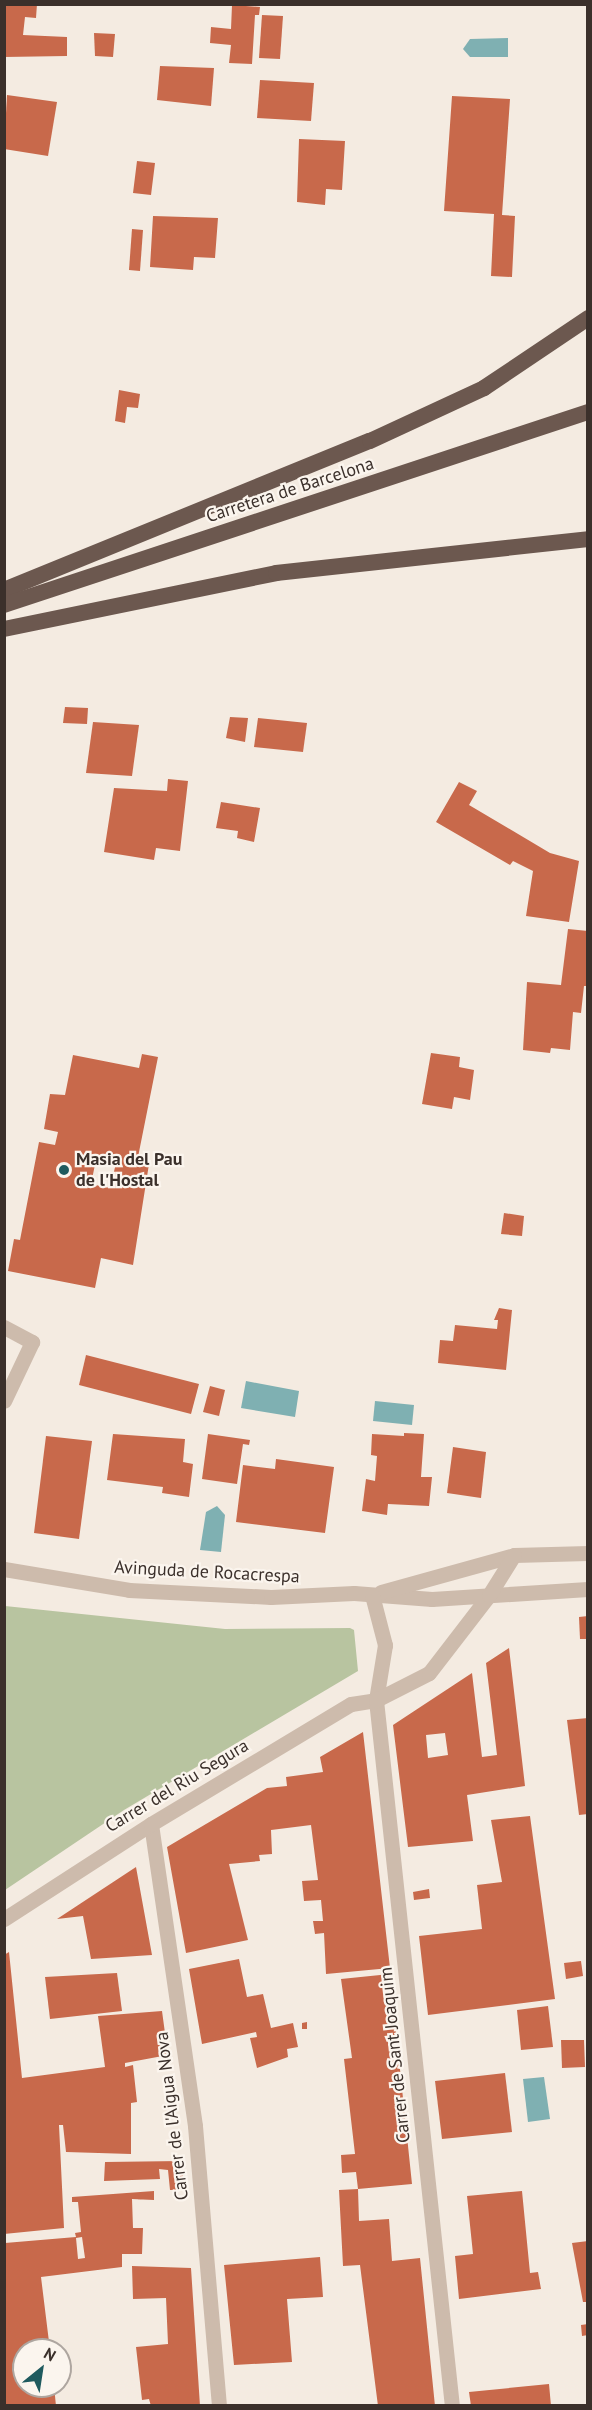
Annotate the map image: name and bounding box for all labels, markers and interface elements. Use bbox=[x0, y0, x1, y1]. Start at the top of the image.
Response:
street label: Carretera de Barcelona bbox=[203, 453, 377, 527]
place label: Masia del Pau de l'Hostal bbox=[76, 1149, 182, 1192]
marker: Masia del Pau de l'Hostal bbox=[57, 1163, 71, 1177]
street label: Avinguda de Rocacrespa bbox=[114, 1556, 300, 1588]
street label: Carrer del Riu Segura bbox=[102, 1735, 252, 1837]
street label: Carrer de Sant Joaquim bbox=[375, 1966, 415, 2144]
street label: Carrer de l'Aigua Nova bbox=[151, 2031, 193, 2201]
north arrow bbox=[12, 2338, 72, 2398]
text: N bbox=[40, 2343, 60, 2365]

